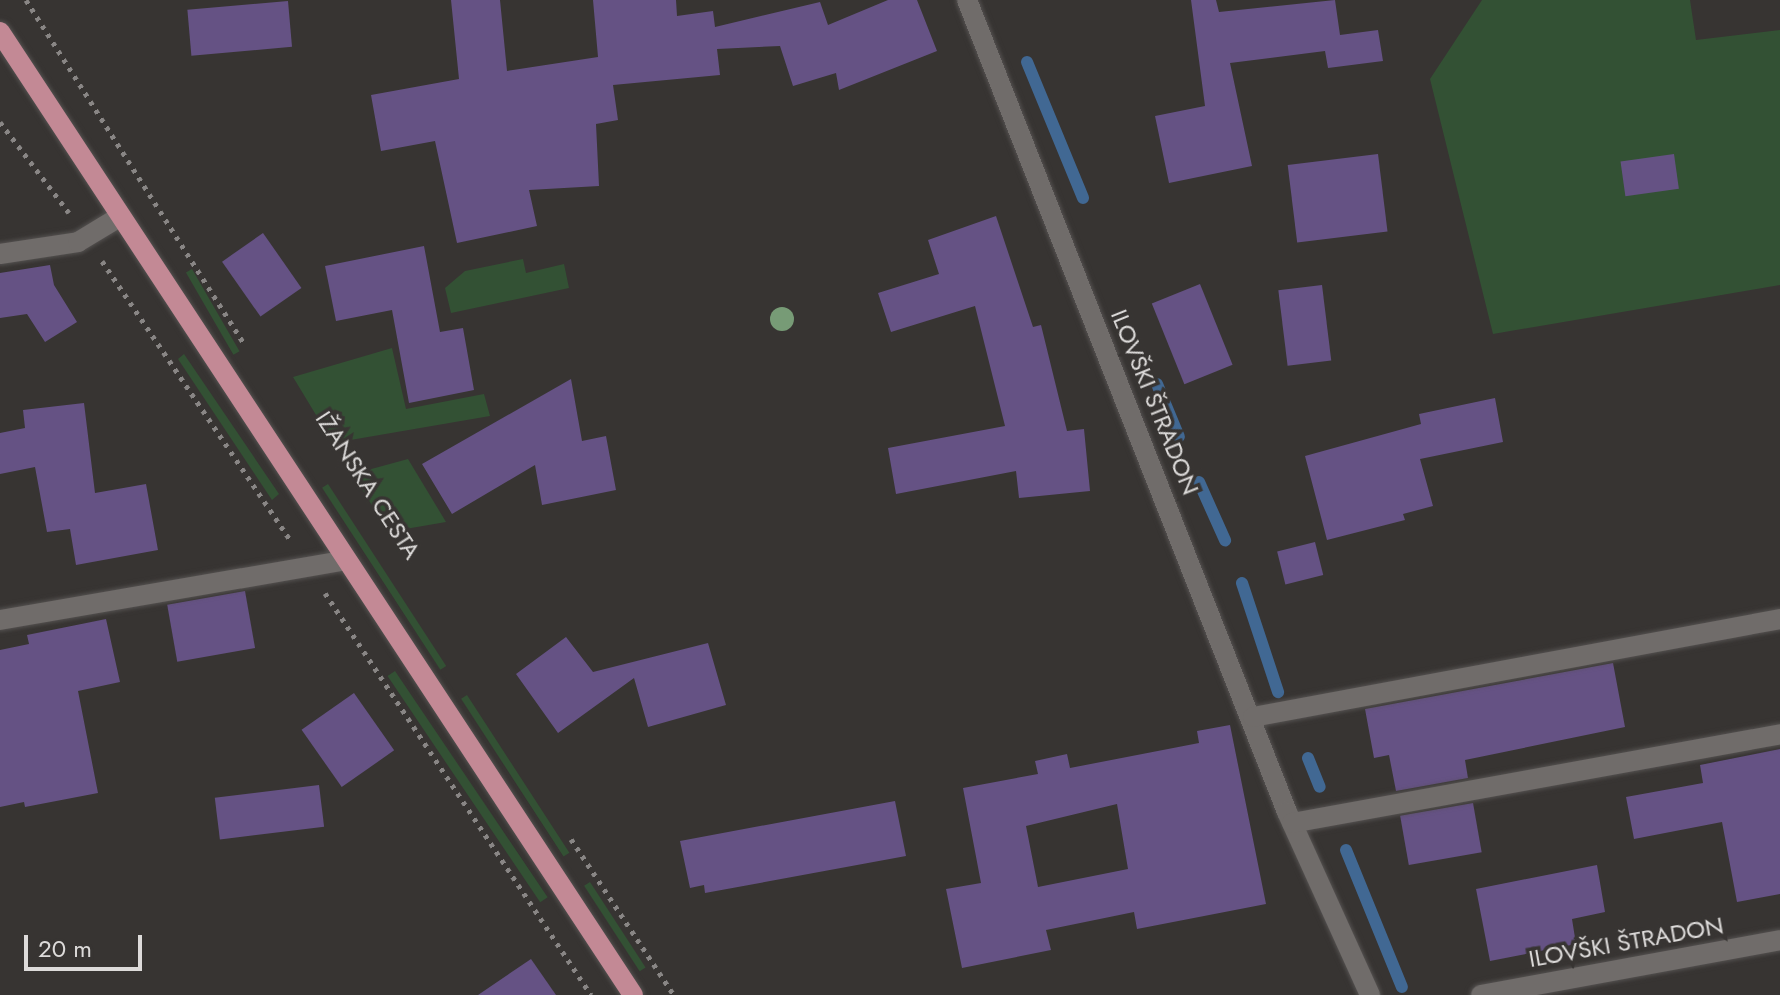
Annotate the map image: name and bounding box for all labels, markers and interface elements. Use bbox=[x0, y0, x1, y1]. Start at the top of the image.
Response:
street label: ILOVŠKI ŠTRADON bbox=[1105, 305, 1205, 499]
street label: IŽANSKA CESTA bbox=[309, 406, 427, 564]
street label: ILOVŠKI ŠTRADON bbox=[1526, 911, 1726, 973]
scale bar bbox=[28, 919, 146, 969]
text: 20 m bbox=[38, 931, 92, 966]

